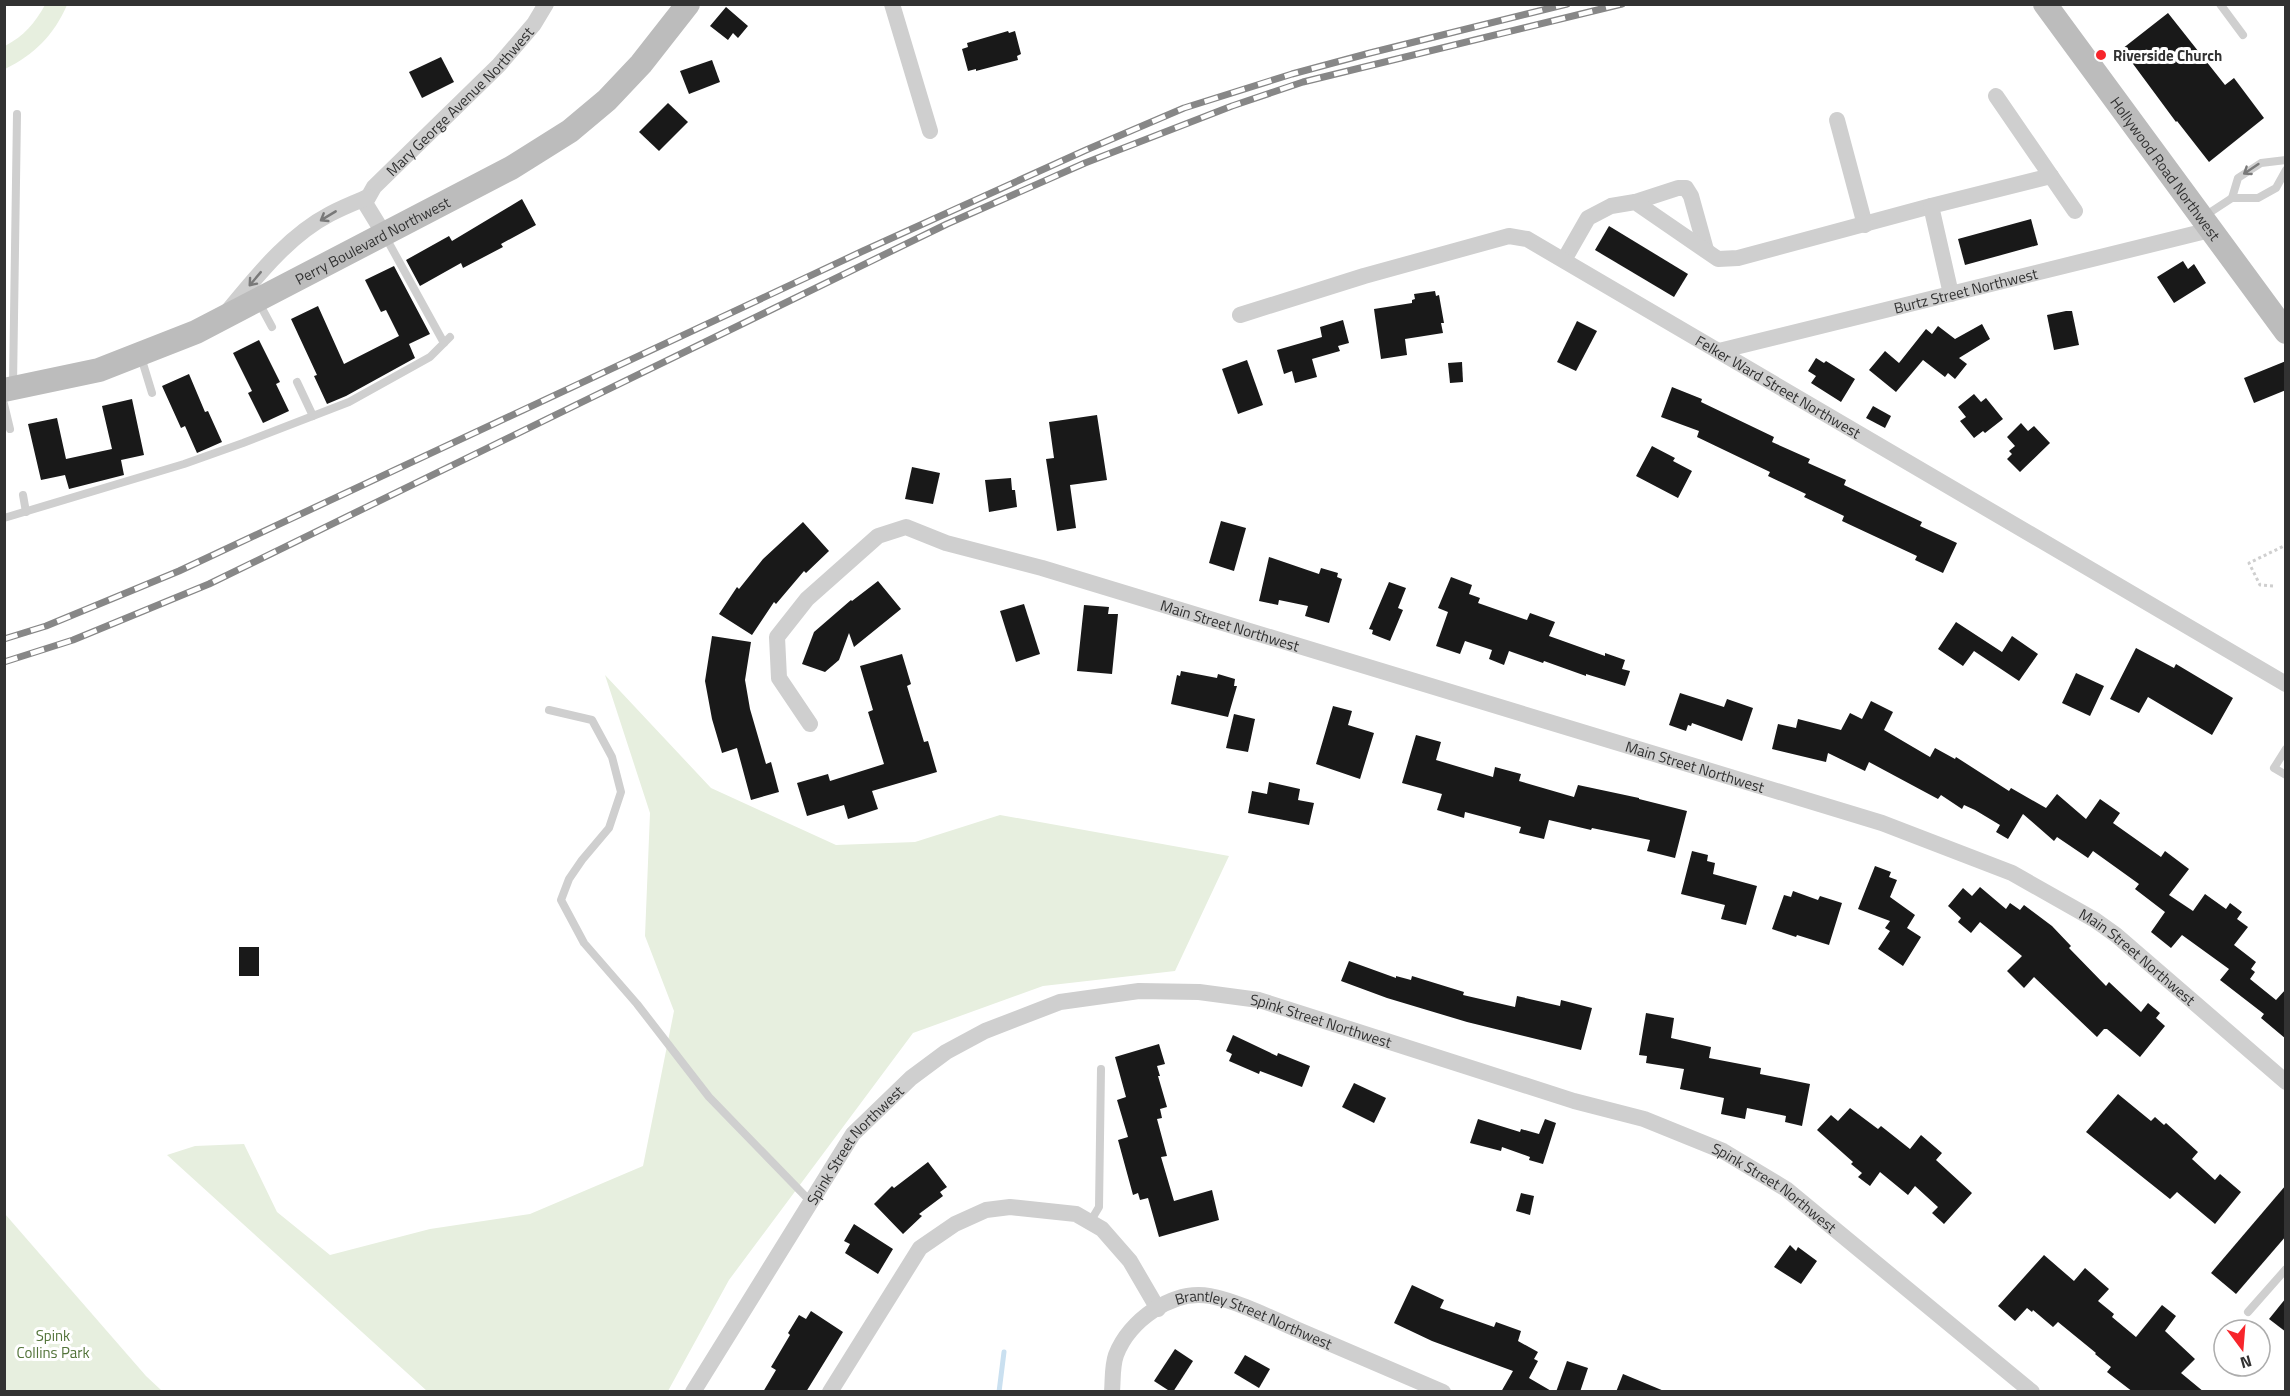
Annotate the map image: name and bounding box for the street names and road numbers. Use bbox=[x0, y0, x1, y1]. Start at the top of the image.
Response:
street label: Mary George Avenue Northwest bbox=[380, 21, 539, 181]
street label: Hollywood Road Northwest bbox=[2105, 91, 2227, 246]
street label: Perry Boulevard Northwest bbox=[291, 190, 455, 290]
street label: Burtz Street Northwest bbox=[1891, 261, 2041, 319]
street label: Felker Ward Street Northwest bbox=[1691, 329, 1866, 444]
street label: Main Street Northwest bbox=[1158, 593, 1303, 657]
street label: Main Street Northwest bbox=[1623, 734, 1768, 798]
street label: Main Street Northwest bbox=[2075, 902, 2201, 1011]
street label: Spink Street Northwest bbox=[1249, 987, 1396, 1054]
street label: Spink Street Northwest bbox=[800, 1079, 909, 1209]
street label: Spink Street Northwest bbox=[1709, 1136, 1843, 1238]
street label: Brantley Street Northwest bbox=[1172, 1283, 1337, 1355]

